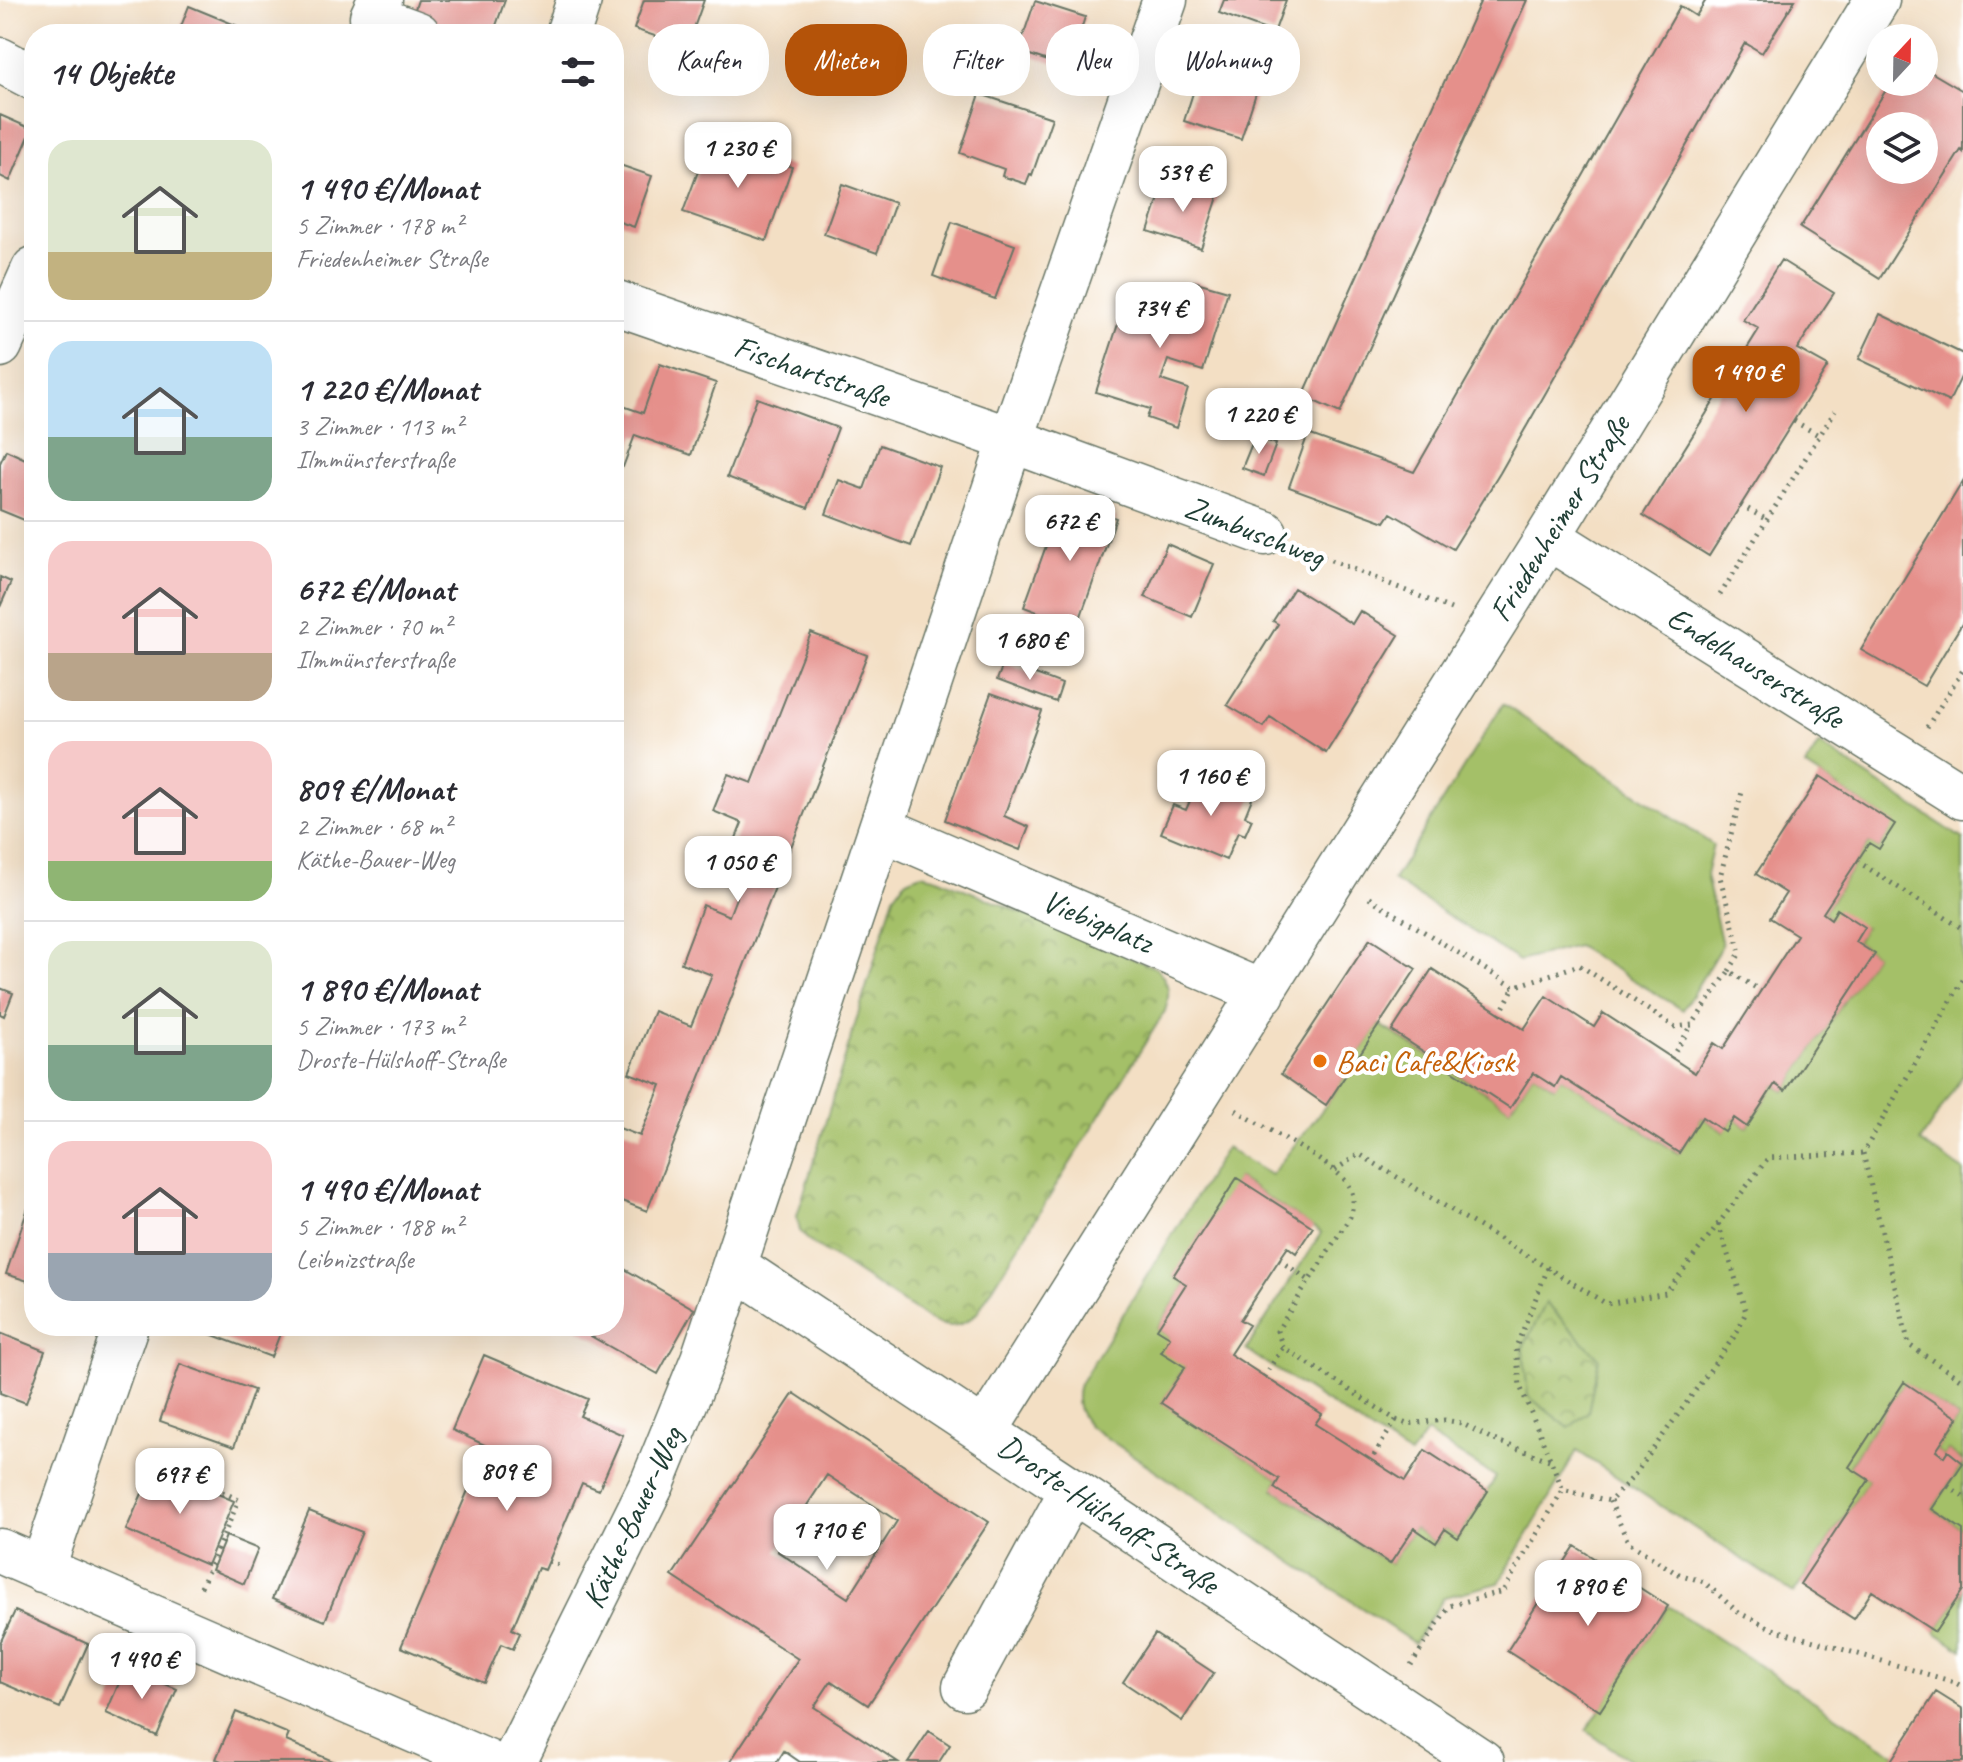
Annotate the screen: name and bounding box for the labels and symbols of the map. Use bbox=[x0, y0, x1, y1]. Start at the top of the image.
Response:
north arrow bbox=[1866, 24, 1938, 96]
pin: 1 230 € bbox=[664, 122, 812, 190]
pin: 539 € bbox=[1127, 146, 1239, 214]
pin: 734 € bbox=[1104, 282, 1216, 350]
street label: Fischartstraße bbox=[729, 326, 897, 418]
pin: 1 490 € bbox=[1672, 346, 1820, 414]
pin: 1 220 € bbox=[1185, 388, 1333, 456]
street label: Friedenheimer Straße bbox=[1480, 405, 1641, 629]
street label: Zumbuschweg bbox=[1179, 486, 1332, 577]
pin: 672 € bbox=[1014, 495, 1126, 563]
street label: Endelhauserstraße bbox=[1660, 597, 1854, 739]
pin: 1 680 € bbox=[956, 614, 1104, 682]
pin: 1 160 € bbox=[1137, 750, 1285, 818]
pin: 1 050 € bbox=[664, 836, 812, 904]
street label: Viebigplatz bbox=[1037, 880, 1161, 964]
place label: Baci Cafe&Kiosk bbox=[1336, 1041, 1516, 1082]
marker: Baci Cafe&Kiosk bbox=[1311, 1052, 1329, 1070]
street label: Käthe-Bauer-Weg bbox=[572, 1418, 693, 1615]
street label: Droste-Hülshoff-Straße bbox=[990, 1425, 1229, 1605]
pin: 809 € bbox=[451, 1445, 563, 1513]
pin: 697 € bbox=[124, 1448, 236, 1516]
pin: 1 710 € bbox=[753, 1504, 901, 1572]
pin: 1 890 € bbox=[1514, 1560, 1662, 1628]
pin: 1 490 € bbox=[68, 1633, 216, 1701]

